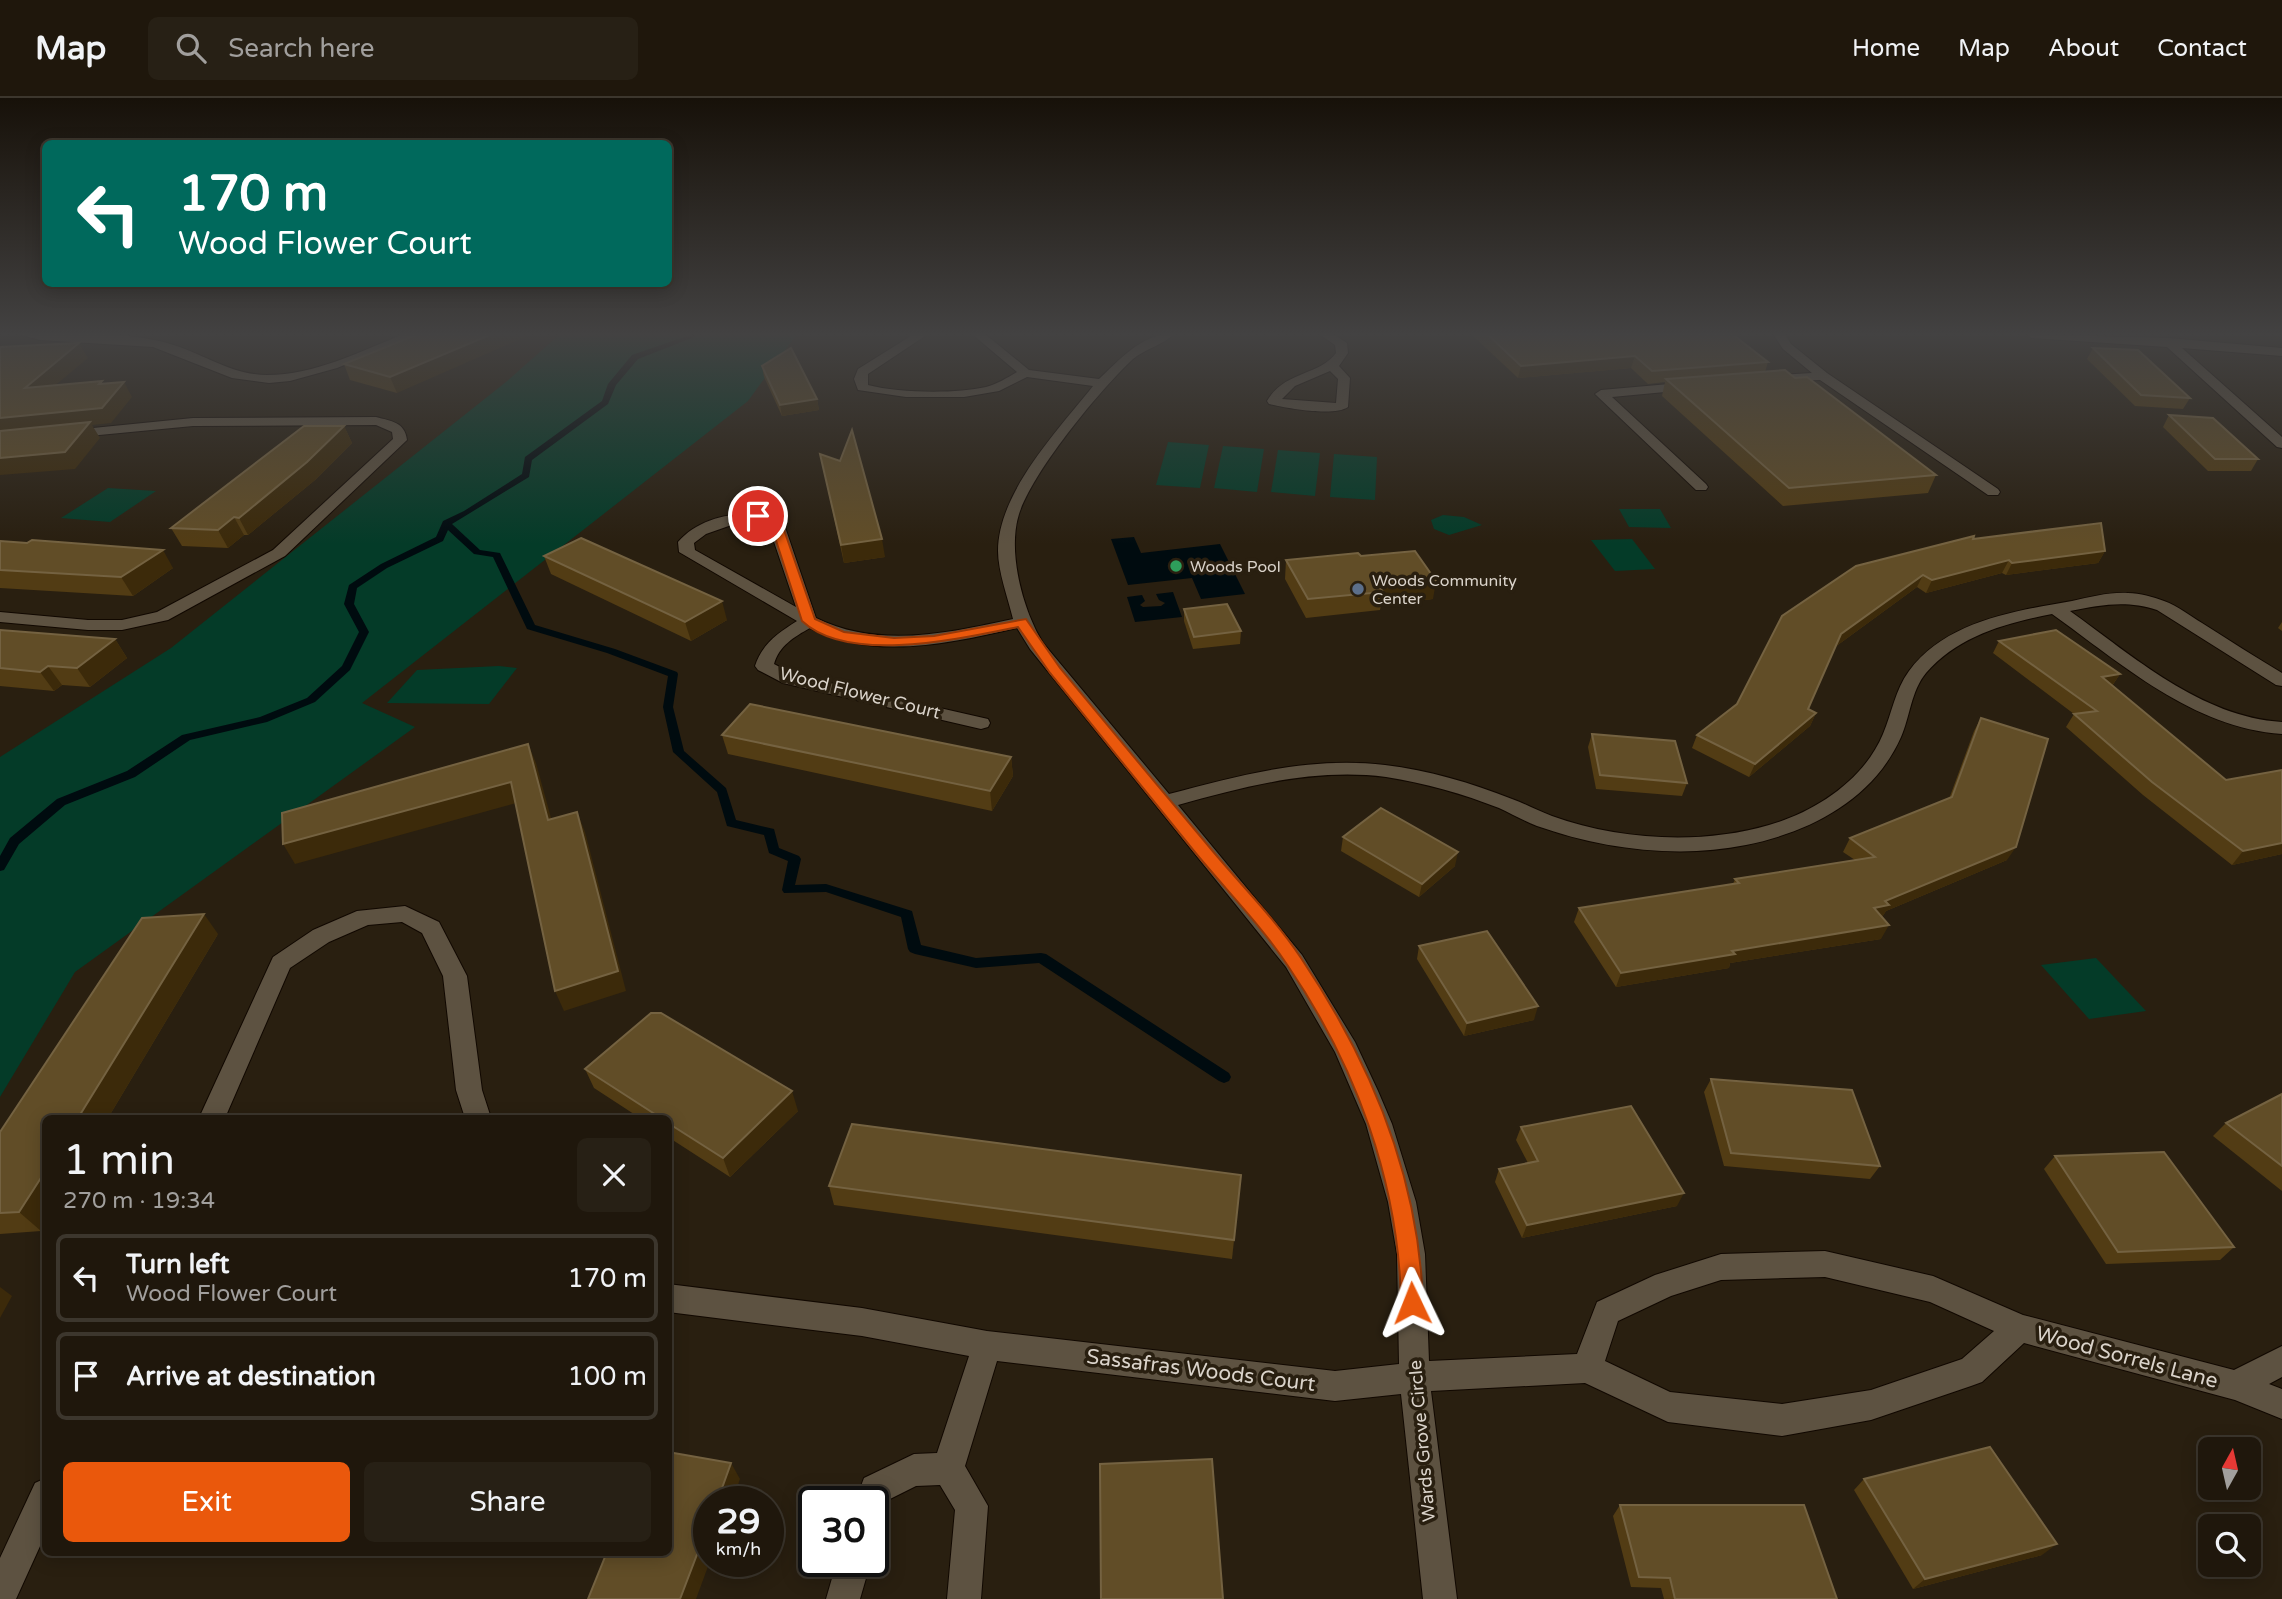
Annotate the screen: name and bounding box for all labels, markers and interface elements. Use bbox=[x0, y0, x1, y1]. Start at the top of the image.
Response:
search box bbox=[148, 17, 638, 80]
text: Map bbox=[35, 29, 106, 68]
icon: search bbox=[172, 29, 210, 67]
text: Search here bbox=[228, 33, 374, 64]
text: Home bbox=[1852, 34, 1920, 63]
text: Map bbox=[1958, 34, 2010, 63]
text: About bbox=[2048, 34, 2119, 63]
text: Contact bbox=[2157, 34, 2247, 63]
text: 170 m bbox=[178, 165, 328, 224]
icon: left bbox=[63, 168, 154, 259]
text: Wood Flower Court bbox=[178, 225, 472, 263]
pin bbox=[728, 486, 788, 546]
icon: arrive bbox=[739, 497, 777, 535]
place label: Woods Pool bbox=[1190, 557, 1281, 577]
marker: Woods Pool bbox=[1168, 558, 1184, 574]
place label: Woods Community Center bbox=[1372, 571, 1517, 609]
marker: Woods Community Center bbox=[1350, 581, 1366, 597]
street label: Wood Flower Court bbox=[777, 662, 943, 724]
text: 1 min bbox=[63, 1135, 175, 1186]
button: close bbox=[577, 1138, 651, 1212]
text: 270 m · 19:34 bbox=[63, 1187, 215, 1215]
text: Turn left bbox=[126, 1249, 229, 1280]
icon: left bbox=[67, 1259, 105, 1297]
text: 170 m bbox=[567, 1263, 647, 1294]
position arrow bbox=[1375, 1266, 1449, 1340]
text: Wood Flower Court bbox=[126, 1280, 337, 1308]
street label: Wood Sorrels Lane bbox=[2033, 1321, 2221, 1394]
street label: Sassafras Woods Court bbox=[1085, 1344, 1317, 1397]
icon: arrive bbox=[67, 1357, 105, 1395]
street label: Wards Grove Circle bbox=[1404, 1359, 1440, 1523]
text: Arrive at destination bbox=[126, 1361, 376, 1392]
text: 100 m bbox=[567, 1361, 647, 1392]
north arrow bbox=[2198, 1437, 2261, 1500]
map controls bbox=[2198, 1437, 2261, 1577]
button: Exit bbox=[63, 1462, 350, 1542]
button: Share bbox=[364, 1462, 651, 1542]
speed limit sign: 30 bbox=[798, 1486, 889, 1577]
text: 29 bbox=[717, 1501, 760, 1543]
button: search bbox=[2198, 1514, 2261, 1577]
text: km/h bbox=[716, 1538, 761, 1560]

